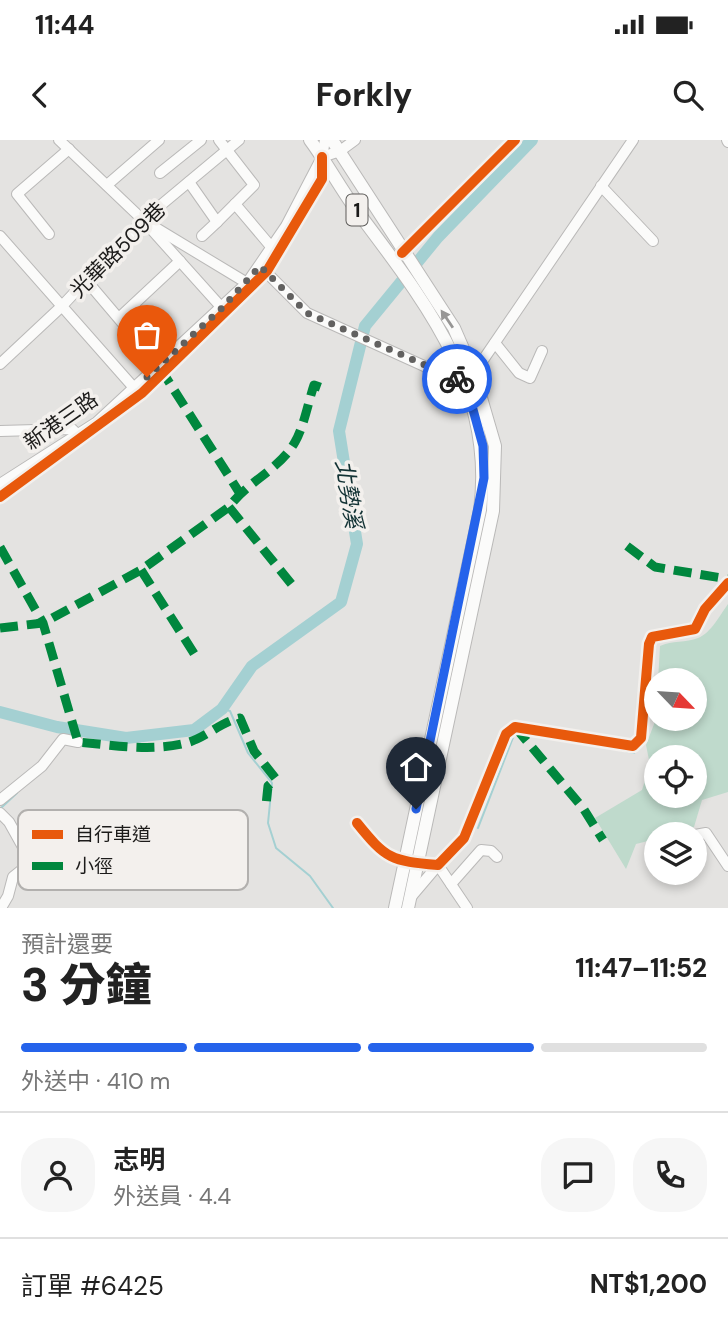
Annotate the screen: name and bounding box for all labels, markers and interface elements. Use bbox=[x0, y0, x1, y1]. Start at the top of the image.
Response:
text: 11:44 bbox=[35, 8, 94, 42]
text: Forkly bbox=[316, 74, 412, 116]
icon: back bbox=[21, 76, 59, 114]
icon: search bbox=[669, 76, 707, 114]
road number: 1 bbox=[346, 194, 368, 226]
street label: 光華路509巷 bbox=[64, 196, 172, 304]
pin bbox=[117, 305, 177, 377]
one-way arrow bbox=[441, 309, 454, 329]
icon: bag bbox=[128, 316, 166, 354]
courier bbox=[422, 344, 492, 414]
icon: bike bbox=[438, 360, 476, 398]
street label: 新港三路 bbox=[19, 385, 103, 457]
water label: 北勢溪 bbox=[329, 458, 370, 533]
north arrow bbox=[644, 668, 707, 732]
map controls bbox=[644, 668, 707, 885]
pin bbox=[386, 737, 446, 809]
button: locate bbox=[644, 745, 707, 808]
icon: home bbox=[397, 748, 435, 786]
legend bbox=[18, 810, 248, 890]
text: 自行車道 bbox=[75, 822, 151, 847]
button: layers bbox=[644, 822, 707, 885]
text: 小徑 bbox=[75, 854, 113, 879]
text: 預計還要 bbox=[21, 929, 113, 959]
text: 11:47–11:52 bbox=[575, 951, 707, 985]
text: 3 分鐘 bbox=[21, 955, 151, 1015]
text: 外送中 · 410 m bbox=[21, 1066, 170, 1096]
button: person bbox=[21, 1138, 95, 1212]
button: chat bbox=[541, 1138, 615, 1212]
button: phone bbox=[633, 1138, 707, 1212]
text: 志明 bbox=[113, 1143, 165, 1177]
text: 外送員 · 4.4 bbox=[113, 1181, 231, 1211]
text: NT$1,200 bbox=[590, 1267, 707, 1301]
text: 訂單 #6425 bbox=[21, 1269, 164, 1303]

